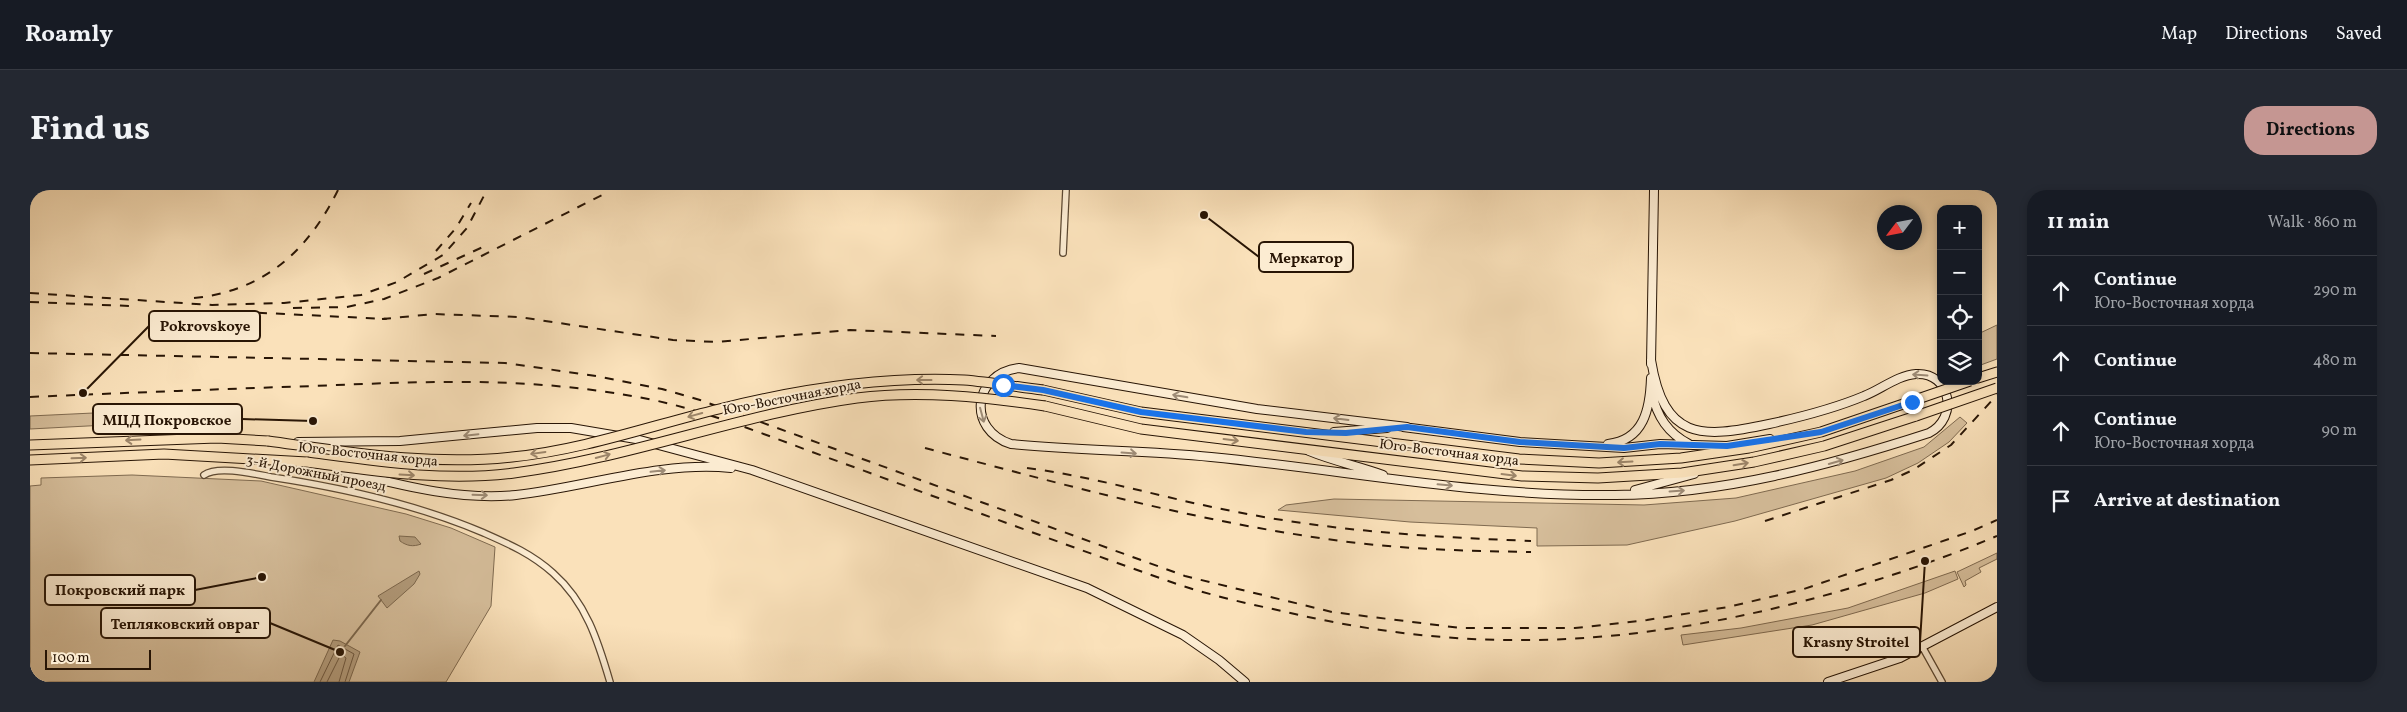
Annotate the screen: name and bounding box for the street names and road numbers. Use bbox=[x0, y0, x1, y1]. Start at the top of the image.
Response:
street label: Юго-Восточная хорда bbox=[721, 375, 863, 421]
street label: Юго-Восточная хорда bbox=[1378, 435, 1520, 471]
street label: Юго-Восточная хорда bbox=[297, 438, 439, 472]
street label: 3-й Дорожный проезд bbox=[244, 451, 388, 497]

